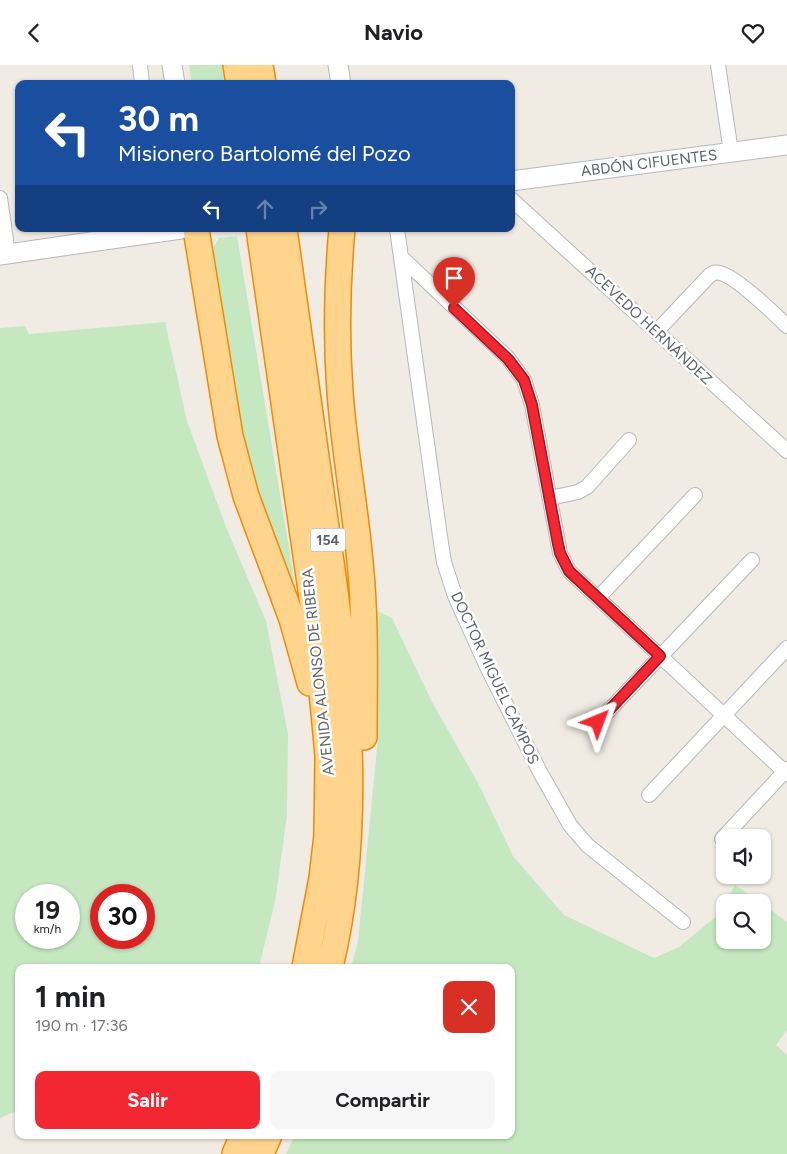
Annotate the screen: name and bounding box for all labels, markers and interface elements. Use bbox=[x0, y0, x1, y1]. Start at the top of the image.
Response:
icon: back bbox=[20, 19, 48, 47]
text: Navio bbox=[364, 19, 423, 46]
icon: heart bbox=[739, 19, 767, 47]
text: 30 m bbox=[118, 98, 199, 140]
icon: left bbox=[35, 100, 100, 165]
text: Misionero Bartolomé del Pozo bbox=[118, 140, 411, 167]
street label: ABDÓN CIFUENTES bbox=[580, 146, 718, 180]
icon: left bbox=[198, 195, 226, 223]
icon: ahead bbox=[251, 195, 279, 223]
icon: right bbox=[304, 195, 332, 223]
pin bbox=[433, 257, 475, 308]
street label: ACEVEDO HERNÁNDEZ bbox=[582, 262, 716, 388]
icon: arrive bbox=[440, 264, 468, 292]
road number: 154 bbox=[310, 529, 346, 551]
street label: AVENIDA ALONSO DE RIBERA bbox=[298, 568, 338, 776]
street label: DOCTOR MIGUEL CAMPOS bbox=[447, 589, 543, 767]
position arrow bbox=[571, 695, 623, 747]
map controls bbox=[716, 829, 771, 949]
button: sound bbox=[716, 829, 771, 884]
speed limit sign: 30 bbox=[90, 884, 155, 949]
button: search bbox=[716, 894, 771, 949]
text: 19 bbox=[35, 895, 60, 925]
text: km/h bbox=[34, 922, 61, 936]
text: 1 min bbox=[35, 978, 106, 1015]
button: close bbox=[443, 981, 495, 1033]
text: 190 m · 17:36 bbox=[35, 1016, 127, 1035]
button: Salir bbox=[35, 1071, 260, 1129]
button: Compartir bbox=[270, 1071, 495, 1129]

